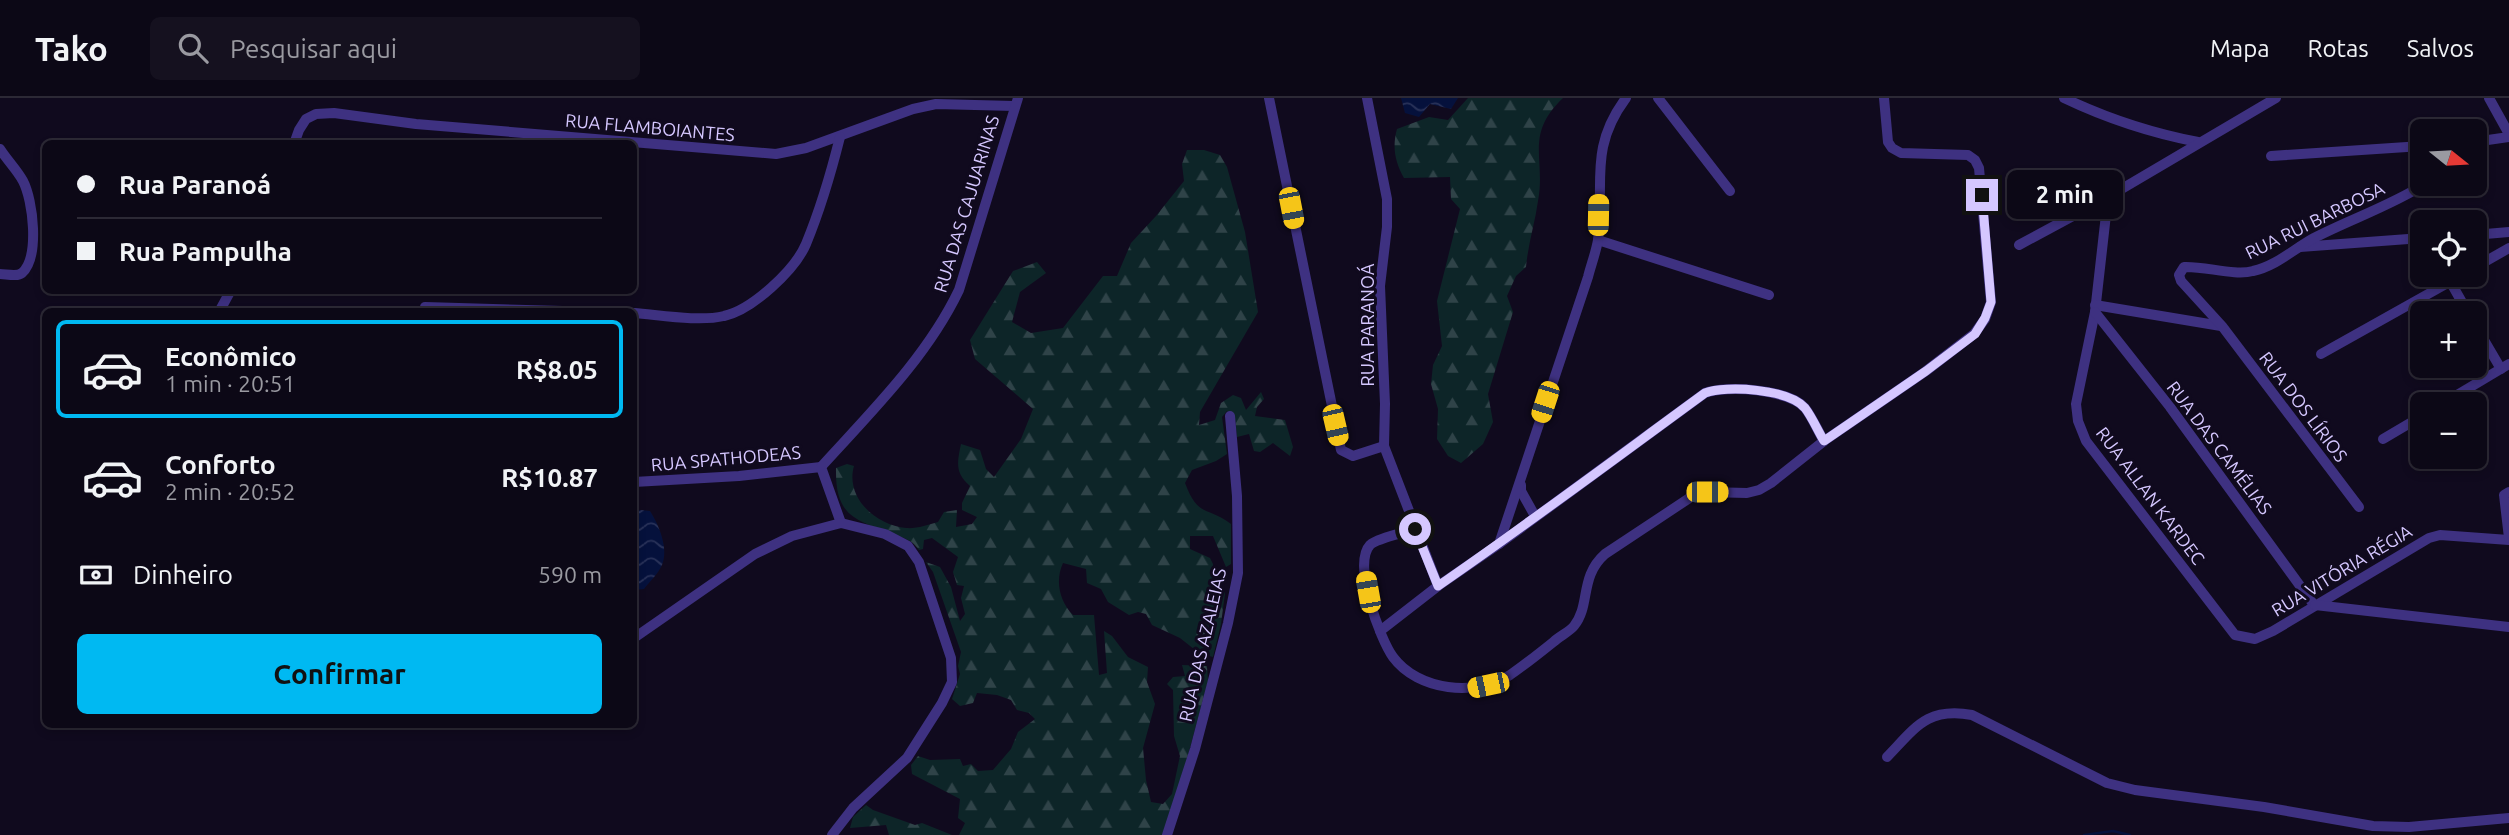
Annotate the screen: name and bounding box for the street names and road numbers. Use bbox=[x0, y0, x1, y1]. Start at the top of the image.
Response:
street label: RUA FLAMBOIANTES bbox=[565, 110, 736, 144]
street label: RUA DAS CAJUARINAS bbox=[930, 113, 1003, 295]
street label: RUA RUI BARBOSA bbox=[2242, 178, 2388, 262]
street label: RUA PARANOÁ bbox=[1356, 263, 1377, 386]
street label: RUA DOS LÍRIOS bbox=[2256, 347, 2352, 465]
street label: RUA DAS CAMÉLIAS bbox=[2163, 376, 2277, 518]
street label: RUA ALLAN KARDEC bbox=[2093, 423, 2209, 568]
street label: RUA SPATHODEAS bbox=[650, 441, 802, 475]
street label: RUA VITÓRIA RÉGIA bbox=[2267, 519, 2415, 620]
street label: RUA DAS AZALEIAS bbox=[1175, 566, 1229, 723]

